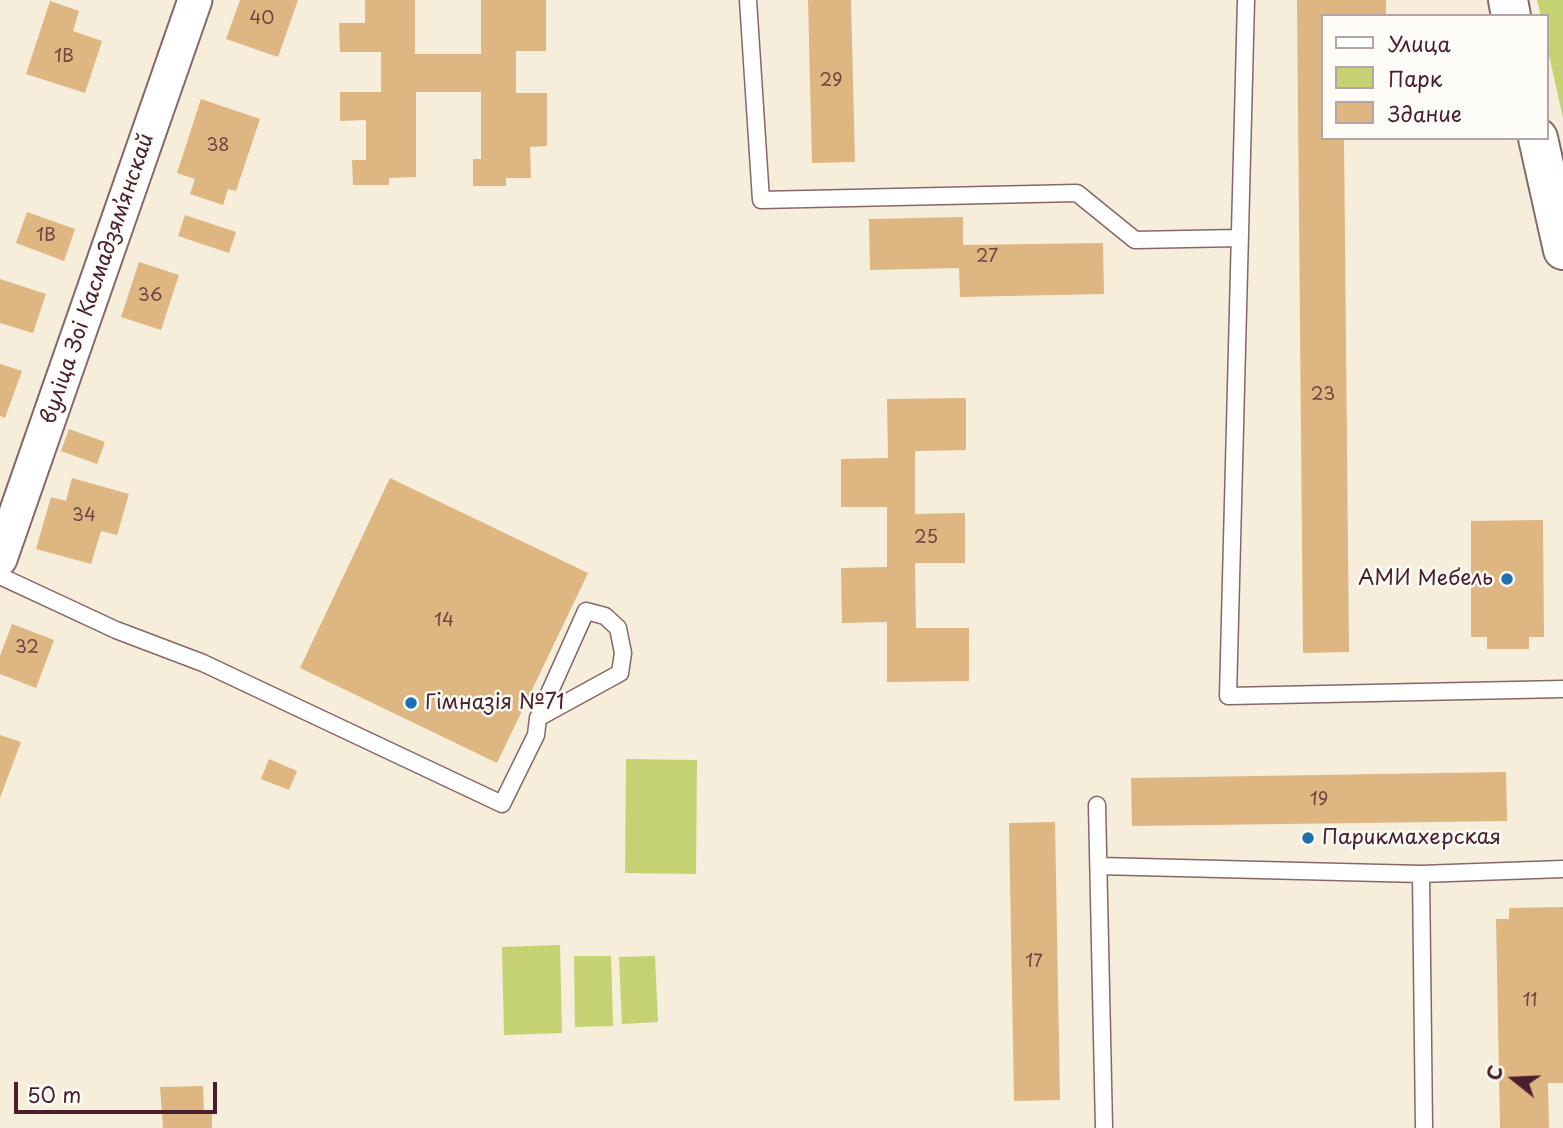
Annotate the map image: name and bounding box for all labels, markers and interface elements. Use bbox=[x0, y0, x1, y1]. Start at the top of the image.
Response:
house number: 40 bbox=[249, 8, 275, 30]
legend bbox=[1322, 14, 1549, 140]
text: Улица bbox=[1388, 27, 1451, 59]
house number: 1В bbox=[54, 46, 74, 68]
text: Парк bbox=[1388, 62, 1442, 94]
house number: 29 bbox=[820, 70, 842, 92]
text: Здание bbox=[1388, 97, 1462, 129]
street label: вуліца Зоі Касмадзямʼянскай bbox=[36, 131, 160, 427]
house number: 38 bbox=[206, 135, 230, 157]
house number: 1В bbox=[36, 225, 56, 247]
house number: 27 bbox=[976, 246, 998, 268]
house number: 36 bbox=[138, 285, 162, 307]
house number: 23 bbox=[1311, 384, 1335, 406]
house number: 34 bbox=[72, 505, 96, 527]
house number: 25 bbox=[914, 527, 938, 549]
place label: АМИ Мебель bbox=[1358, 566, 1493, 592]
marker: АМИ Мебель bbox=[1499, 571, 1515, 587]
house number: 14 bbox=[434, 610, 454, 632]
house number: 32 bbox=[15, 637, 39, 659]
place label: Гімназія №71 bbox=[425, 690, 564, 716]
marker: Гімназія №71 bbox=[403, 695, 419, 711]
house number: 19 bbox=[1310, 789, 1328, 811]
place label: Парикмахерская bbox=[1322, 825, 1501, 851]
marker: Парикмахерская bbox=[1300, 830, 1316, 846]
house number: 17 bbox=[1025, 951, 1043, 973]
house number: 11 bbox=[1522, 990, 1538, 1012]
north arrow bbox=[1479, 1044, 1549, 1114]
text: С bbox=[1479, 1061, 1510, 1084]
scale bar bbox=[18, 1068, 220, 1112]
text: 50 m bbox=[27, 1078, 81, 1110]

